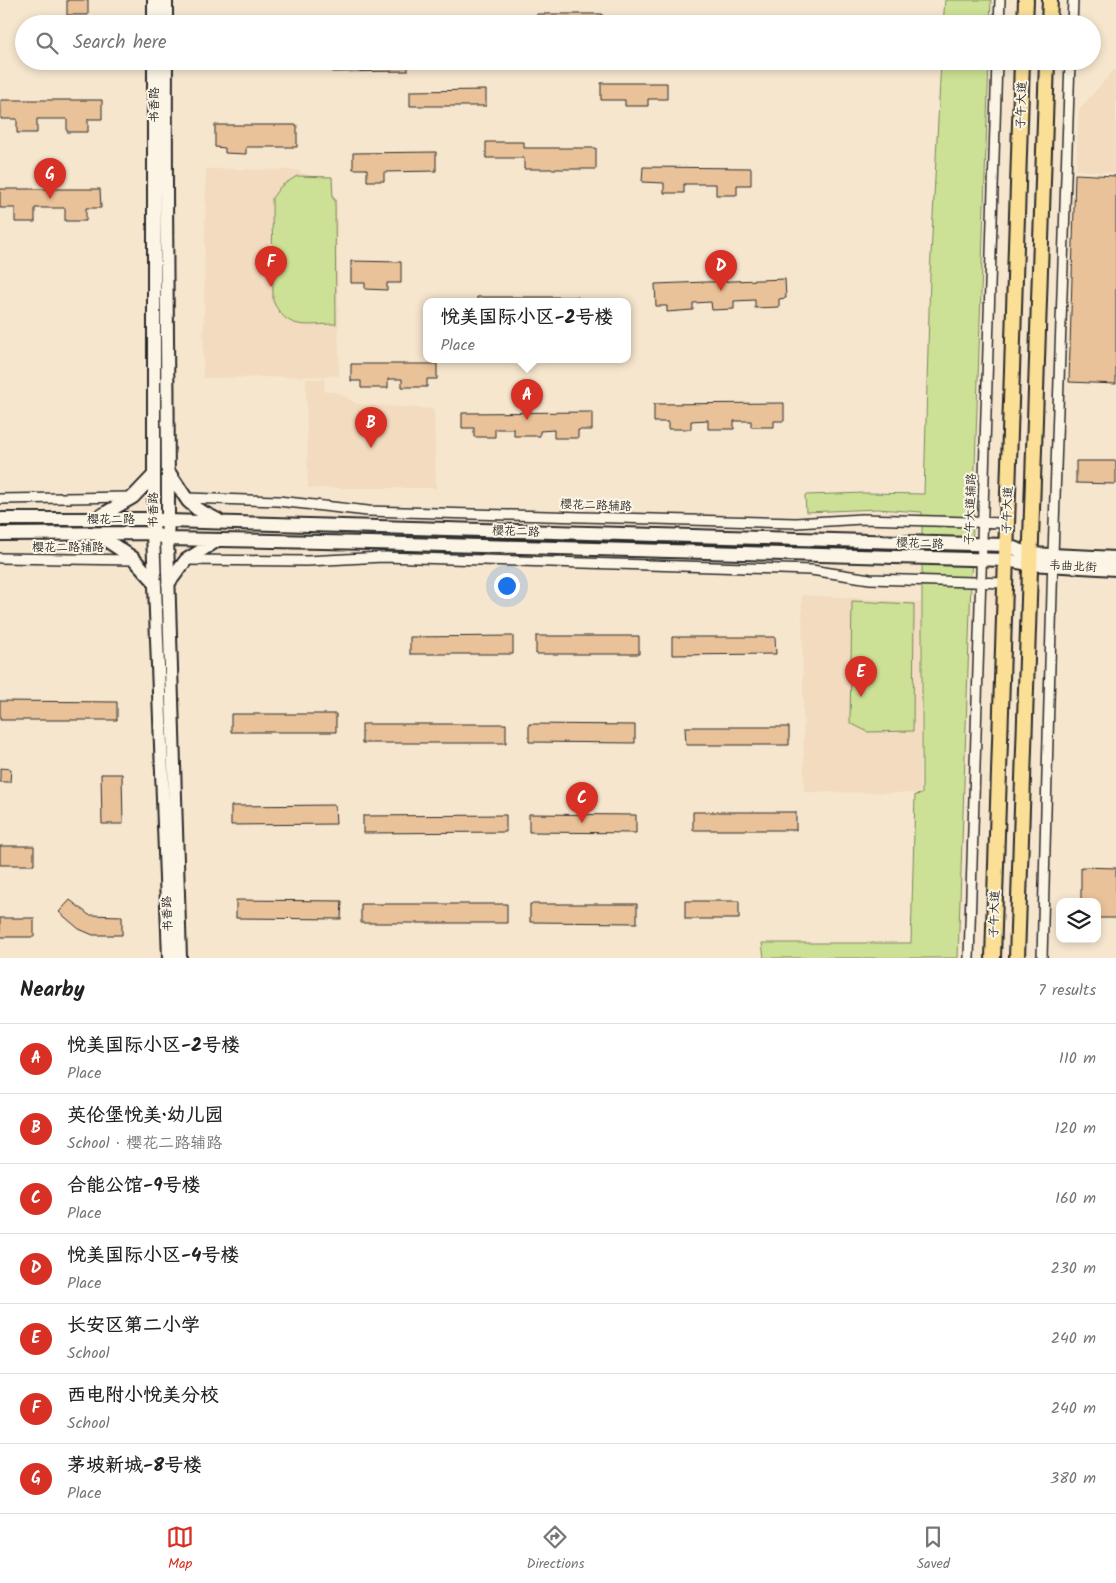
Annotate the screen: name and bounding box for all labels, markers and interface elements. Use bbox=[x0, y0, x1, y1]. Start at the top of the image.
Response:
search box bbox=[15, 15, 1101, 70]
text: Search here bbox=[73, 28, 167, 58]
icon: search bbox=[33, 29, 61, 57]
street label: 子午大道 bbox=[1011, 81, 1032, 129]
street label: 书香路 bbox=[145, 87, 164, 123]
pin: G bbox=[34, 158, 66, 199]
pin: F bbox=[255, 246, 287, 287]
pin: D bbox=[705, 250, 737, 291]
popup bbox=[423, 298, 631, 363]
text: 悦美国际小区-2号楼 bbox=[440, 303, 614, 333]
text: Place bbox=[440, 333, 475, 358]
pin: A bbox=[511, 379, 543, 420]
pin: B bbox=[355, 407, 387, 448]
street label: 子午大道辅路 bbox=[960, 473, 981, 545]
street label: 子午大道 bbox=[997, 486, 1018, 534]
street label: 书香路 bbox=[144, 492, 163, 528]
street label: 樱花二路辅路 bbox=[560, 495, 632, 516]
street label: 樱花二路 bbox=[87, 510, 135, 529]
street label: 樱花二路 bbox=[492, 521, 540, 542]
street label: 樱花二路 bbox=[896, 533, 944, 554]
street label: 樱花二路辅路 bbox=[32, 538, 104, 557]
street label: 韦曲北街 bbox=[1049, 556, 1097, 577]
your location bbox=[494, 573, 520, 599]
pin: E bbox=[845, 656, 877, 697]
pin: C bbox=[566, 782, 598, 823]
street label: 子午大道 bbox=[984, 890, 1005, 938]
street label: 书香路 bbox=[157, 896, 178, 932]
map controls bbox=[1056, 898, 1101, 943]
button: layers bbox=[1056, 898, 1101, 943]
text: Nearby bbox=[20, 974, 85, 1007]
text: 7 results bbox=[1038, 978, 1096, 1003]
text: 悦美国际小区-2号楼 bbox=[67, 1031, 240, 1061]
text: A bbox=[31, 1046, 41, 1071]
text: 110 m bbox=[1059, 1046, 1096, 1071]
text: Place bbox=[67, 1061, 101, 1086]
text: 英伦堡悦美·幼儿园 bbox=[67, 1101, 224, 1131]
text: B bbox=[31, 1116, 41, 1141]
text: 120 m bbox=[1055, 1116, 1096, 1141]
text: School · 樱花二路辅路 bbox=[67, 1131, 222, 1156]
text: 合能公馆-9号楼 bbox=[67, 1171, 201, 1201]
text: C bbox=[31, 1186, 41, 1211]
text: 160 m bbox=[1055, 1186, 1096, 1211]
text: Place bbox=[67, 1201, 101, 1226]
text: 悦美国际小区-4号楼 bbox=[67, 1241, 239, 1271]
text: D bbox=[31, 1256, 41, 1281]
text: 230 m bbox=[1050, 1256, 1096, 1281]
text: Place bbox=[67, 1271, 101, 1296]
text: 长安区第二小学 bbox=[67, 1311, 200, 1341]
text: E bbox=[32, 1326, 40, 1351]
text: 240 m bbox=[1051, 1326, 1096, 1351]
text: School bbox=[67, 1341, 110, 1366]
text: 西电附小悦美分校 bbox=[67, 1381, 219, 1411]
text: F bbox=[32, 1396, 40, 1421]
text: 240 m bbox=[1051, 1396, 1096, 1421]
text: School bbox=[67, 1411, 110, 1436]
text: 茅坡新城-8号楼 bbox=[67, 1451, 202, 1481]
text: G bbox=[31, 1466, 41, 1491]
text: 380 m bbox=[1050, 1466, 1096, 1491]
text: Place bbox=[67, 1481, 101, 1506]
tab: Map bbox=[166, 1523, 194, 1575]
tab: Directions bbox=[526, 1523, 584, 1575]
tab: Saved bbox=[917, 1523, 950, 1575]

